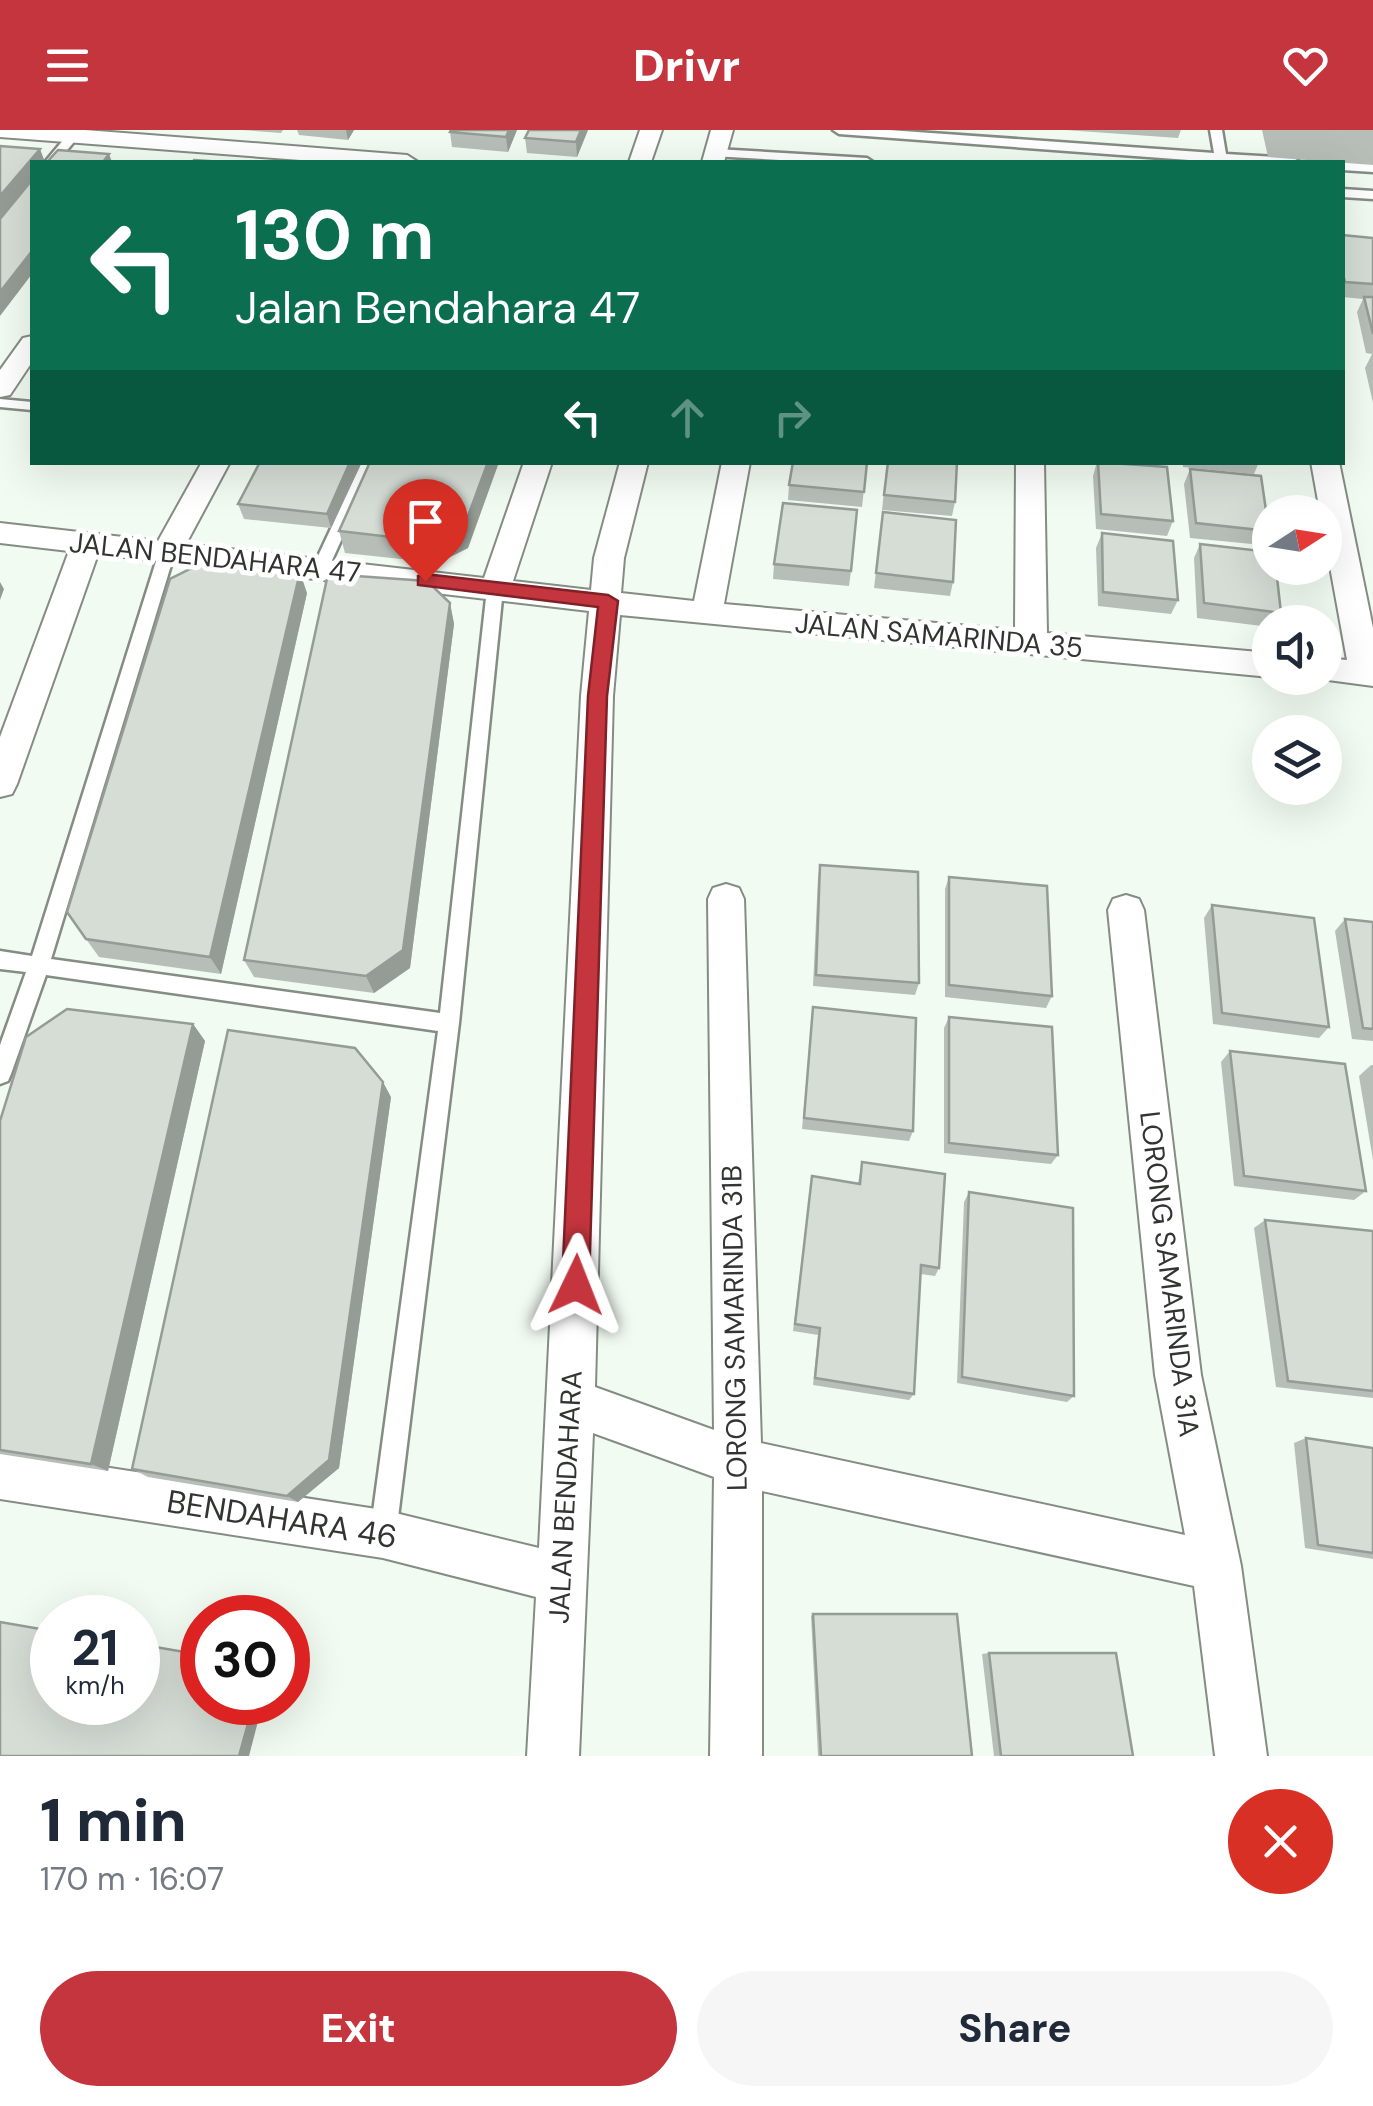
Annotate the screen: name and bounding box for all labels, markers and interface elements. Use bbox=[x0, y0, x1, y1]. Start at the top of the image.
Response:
text: Drivr bbox=[633, 36, 740, 95]
icon: menu bbox=[40, 38, 95, 93]
icon: heart bbox=[1278, 38, 1333, 93]
text: 130 m bbox=[235, 190, 434, 281]
icon: left bbox=[70, 200, 200, 330]
text: Jalan Bendahara 47 bbox=[235, 278, 640, 337]
icon: left bbox=[555, 390, 610, 445]
icon: ahead bbox=[660, 390, 715, 445]
icon: right bbox=[765, 390, 820, 445]
pin bbox=[383, 479, 468, 582]
icon: arrive bbox=[398, 494, 453, 549]
north arrow bbox=[1252, 495, 1342, 585]
map controls bbox=[1252, 495, 1342, 805]
street label: JALAN BENDAHARA 47 bbox=[67, 524, 362, 591]
street label: JALAN SAMARINDA 35 bbox=[793, 604, 1085, 667]
button: sound bbox=[1252, 605, 1342, 695]
button: layers bbox=[1252, 715, 1342, 805]
street label: LORONG SAMARINDA 31A bbox=[1131, 1109, 1208, 1439]
street label: LORONG SAMARINDA 31B bbox=[713, 1165, 756, 1491]
position arrow bbox=[524, 1233, 628, 1337]
street label: JALAN BENDAHARA bbox=[540, 1370, 591, 1624]
street label: BENDAHARA 46 bbox=[164, 1480, 400, 1558]
speed limit sign: 30 bbox=[180, 1595, 310, 1725]
text: 21 bbox=[71, 1615, 119, 1681]
text: km/h bbox=[65, 1669, 125, 1702]
text: 1 min bbox=[40, 1781, 187, 1860]
button: close bbox=[1228, 1789, 1333, 1894]
text: 170 m · 16:07 bbox=[40, 1858, 224, 1900]
button: Exit bbox=[40, 1971, 677, 2086]
button: Share bbox=[697, 1971, 1333, 2086]

